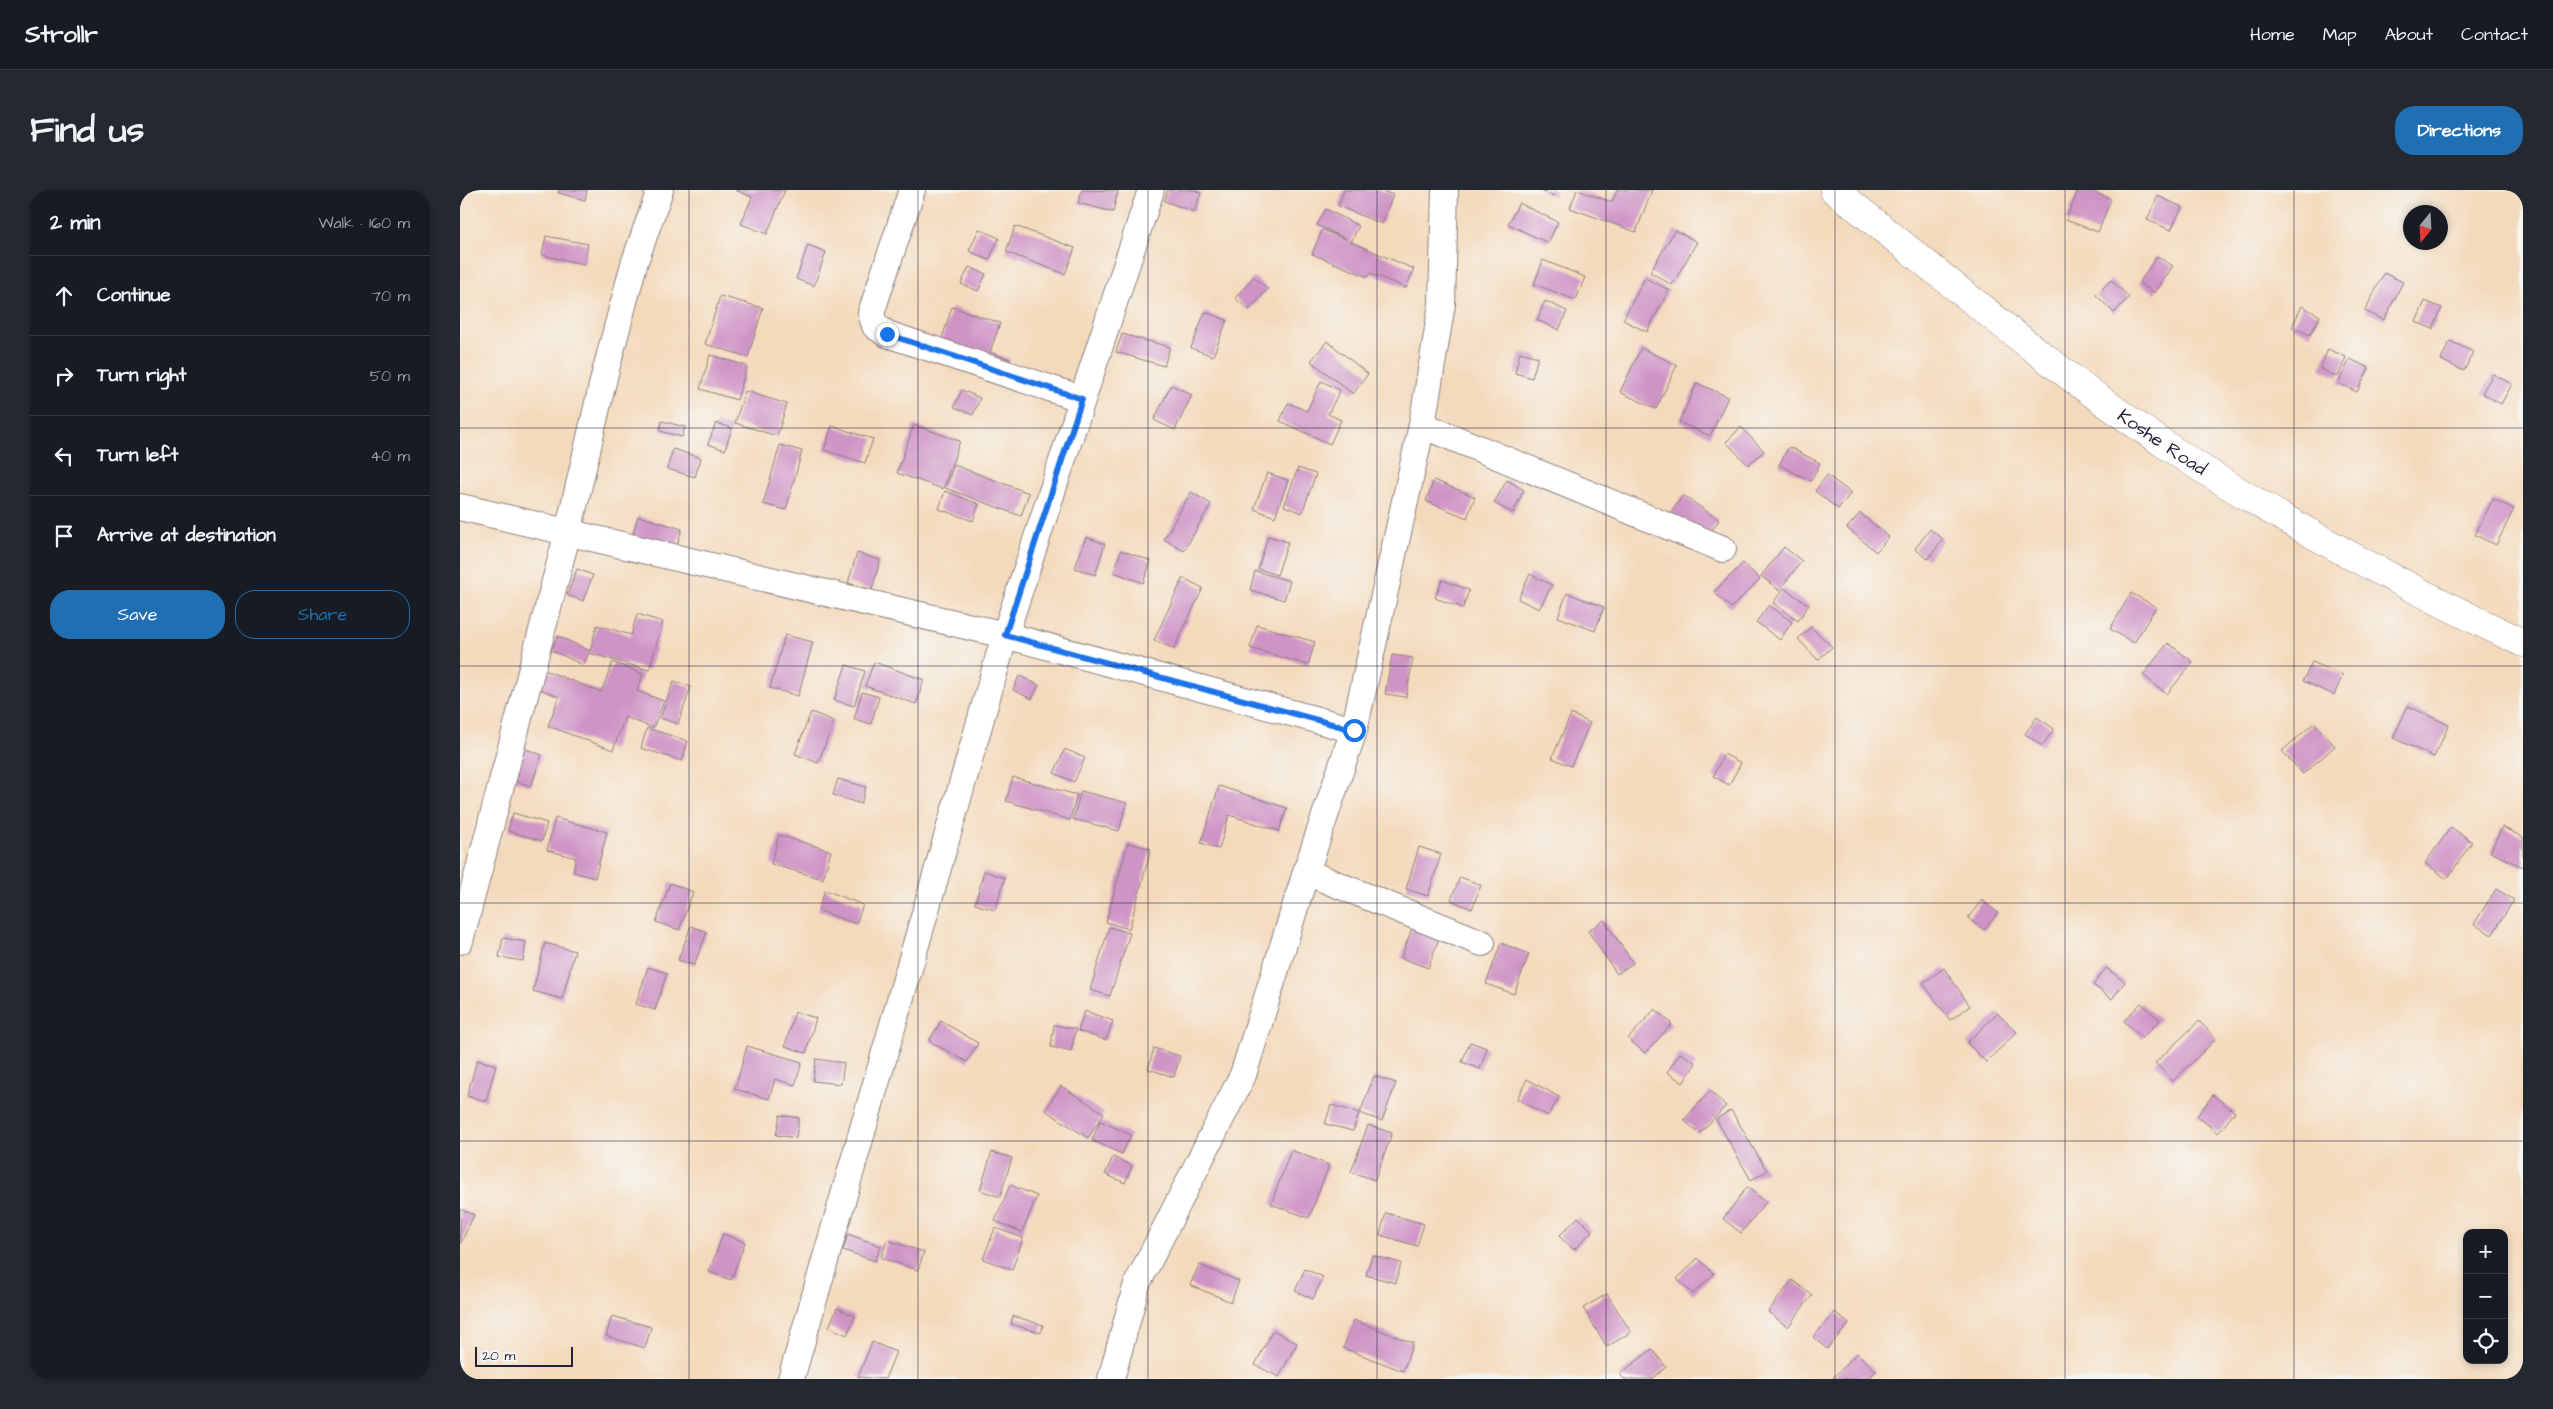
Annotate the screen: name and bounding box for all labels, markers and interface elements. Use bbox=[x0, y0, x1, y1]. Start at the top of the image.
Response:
text: Strollr bbox=[25, 18, 98, 52]
text: Home bbox=[2250, 22, 2295, 47]
text: Map bbox=[2323, 22, 2357, 47]
text: About bbox=[2385, 22, 2433, 47]
text: Contact bbox=[2461, 22, 2528, 47]
text: Find us bbox=[30, 106, 144, 155]
button: Directions bbox=[2395, 106, 2523, 155]
north arrow bbox=[2403, 205, 2448, 250]
text: 2 min bbox=[50, 208, 100, 237]
text: Walk · 160 m bbox=[318, 212, 410, 234]
icon: ahead bbox=[50, 282, 78, 310]
text: Continue bbox=[97, 282, 171, 309]
text: 70 m bbox=[371, 285, 410, 307]
route end bbox=[876, 323, 899, 346]
icon: right bbox=[50, 362, 78, 390]
text: Turn right bbox=[97, 362, 186, 389]
text: 50 m bbox=[370, 365, 410, 387]
street label: Koshe Road bbox=[2112, 402, 2212, 482]
icon: left bbox=[50, 442, 78, 470]
text: Turn left bbox=[97, 442, 178, 469]
text: 40 m bbox=[370, 445, 410, 467]
icon: arrive bbox=[50, 522, 78, 550]
text: Arrive at destination bbox=[97, 522, 276, 549]
button: Save bbox=[50, 590, 225, 639]
button: Share bbox=[235, 590, 410, 639]
route start bbox=[1343, 719, 1366, 742]
map controls bbox=[2463, 1229, 2508, 1364]
button: + bbox=[2463, 1229, 2508, 1274]
button: − bbox=[2463, 1274, 2508, 1319]
button: locate bbox=[2463, 1319, 2508, 1364]
scale bar bbox=[475, 1344, 572, 1367]
text: 20 m bbox=[482, 1346, 515, 1366]

